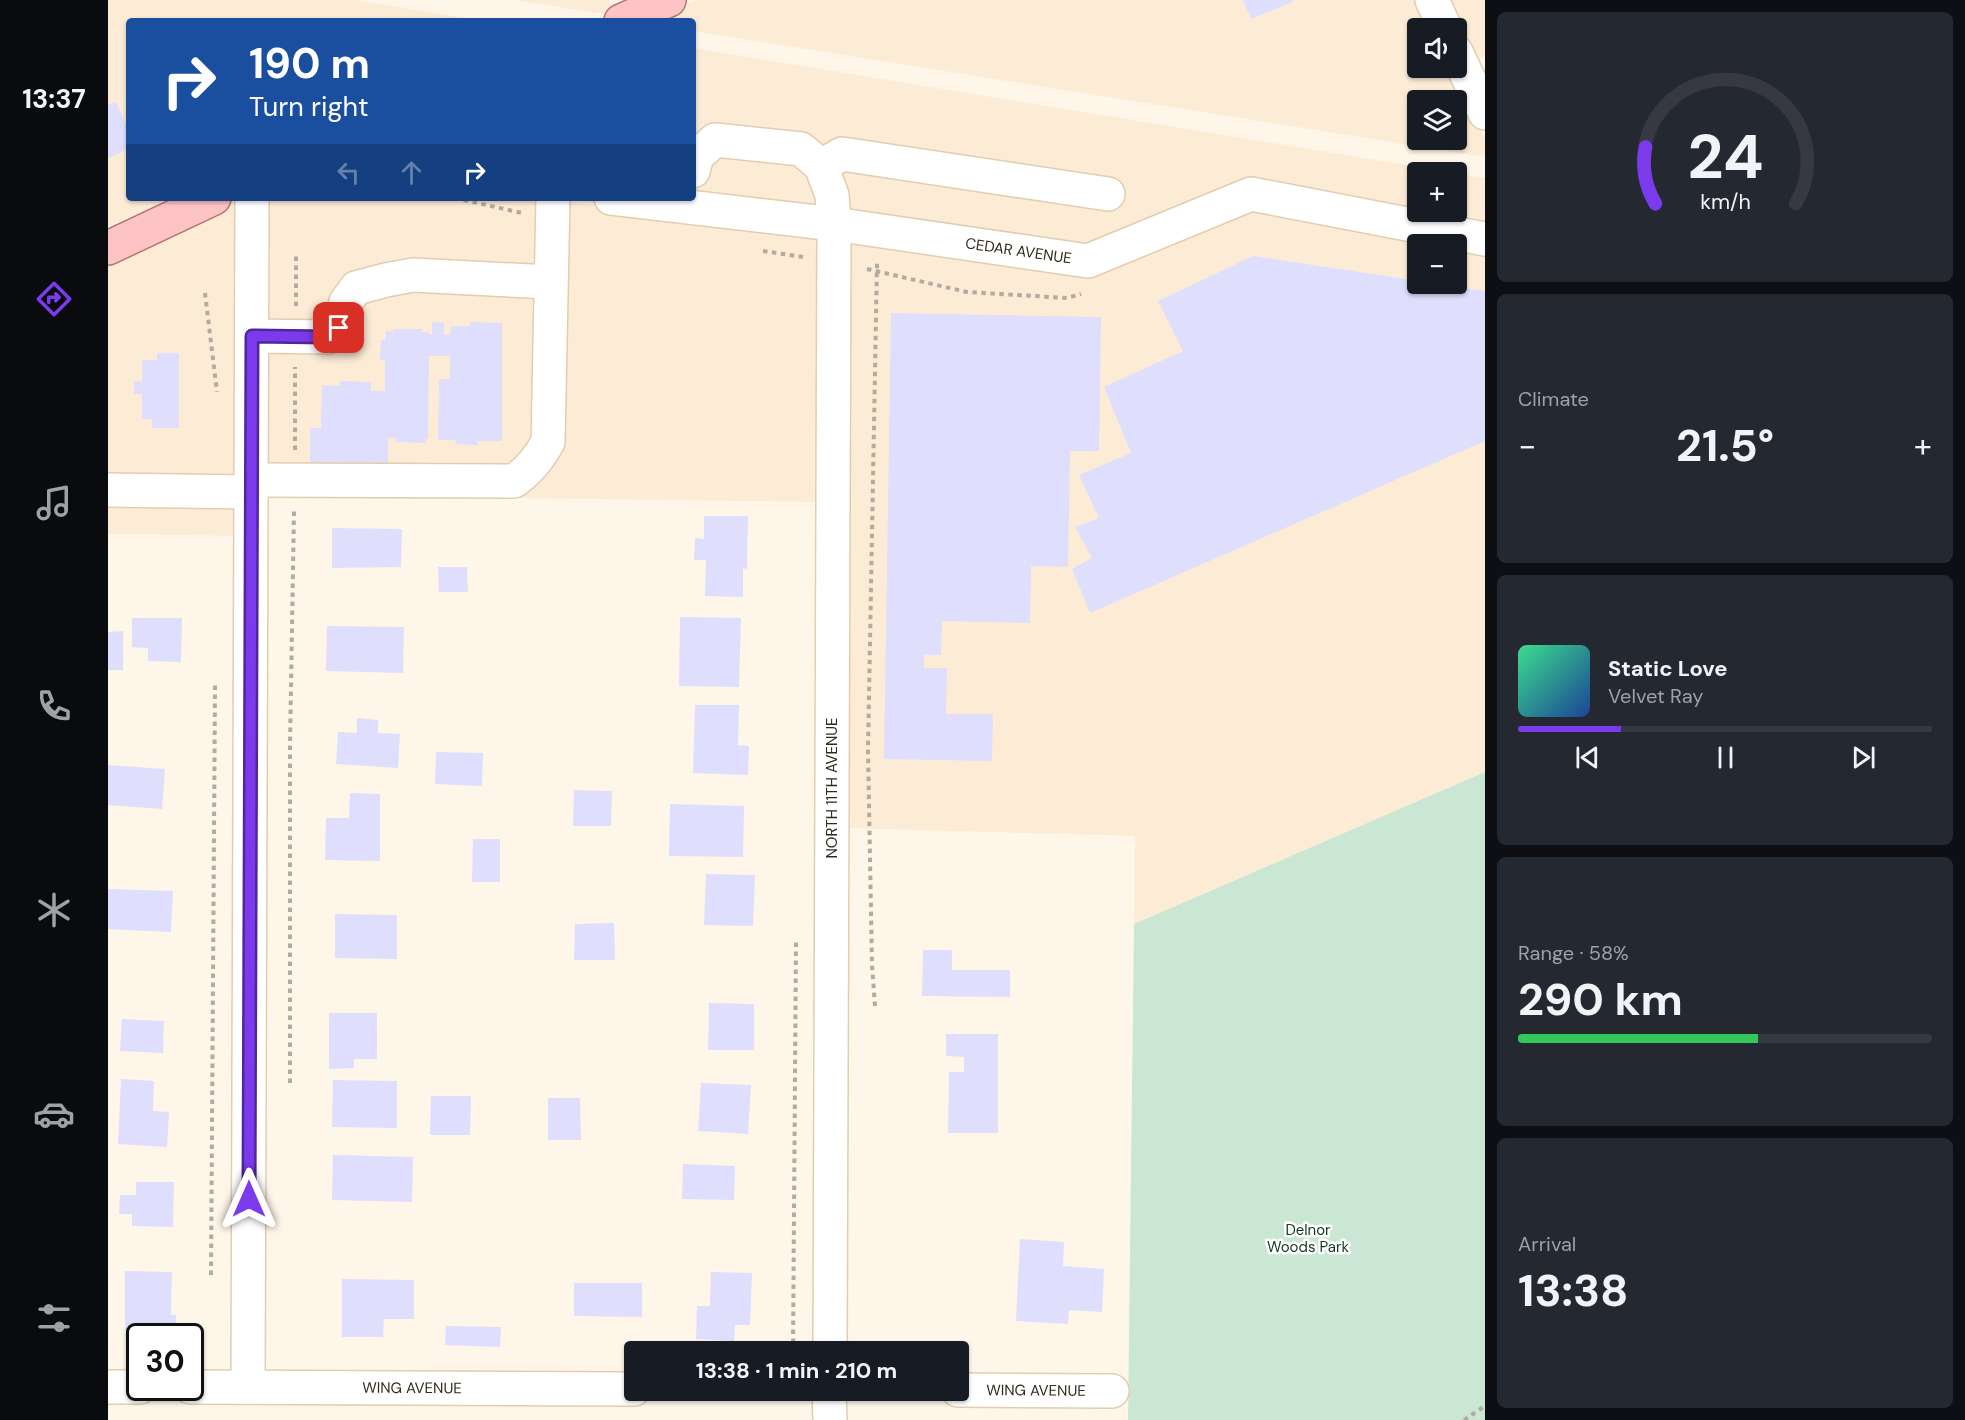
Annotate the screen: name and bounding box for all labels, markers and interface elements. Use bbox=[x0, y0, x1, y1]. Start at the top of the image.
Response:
map controls bbox=[1407, 18, 1467, 294]
button: sound bbox=[1407, 18, 1467, 78]
text: 190 m bbox=[249, 36, 370, 91]
icon: right bbox=[150, 42, 228, 120]
text: 13:37 bbox=[22, 81, 86, 116]
text: Turn right bbox=[249, 89, 369, 124]
button: layers bbox=[1407, 90, 1467, 150]
text: 24 bbox=[1687, 116, 1763, 197]
icon: left bbox=[332, 156, 365, 189]
icon: ahead bbox=[395, 156, 428, 189]
icon: right bbox=[458, 156, 491, 189]
button: + bbox=[1407, 162, 1467, 222]
text: km/h bbox=[1700, 188, 1750, 216]
street label: CEDAR AVENUE bbox=[964, 233, 1073, 269]
button: − bbox=[1407, 234, 1467, 294]
icon: directions bbox=[33, 278, 75, 320]
pin bbox=[313, 302, 364, 353]
icon: arrive bbox=[322, 311, 355, 344]
text: Climate bbox=[1518, 386, 1589, 412]
text: 21.5° bbox=[1676, 416, 1774, 475]
text: − bbox=[1518, 424, 1536, 467]
text: + bbox=[1914, 424, 1932, 467]
icon: music bbox=[33, 482, 75, 524]
text: Static Love bbox=[1608, 654, 1728, 683]
text: Velvet Ray bbox=[1608, 683, 1703, 709]
icon: phone bbox=[33, 685, 75, 727]
street label: NORTH 11TH AVENUE bbox=[822, 717, 842, 859]
icon: previous bbox=[1571, 741, 1604, 774]
icon: pause bbox=[1709, 741, 1742, 774]
icon: next bbox=[1847, 741, 1880, 774]
icon: climate bbox=[33, 889, 75, 931]
text: Range · 58% bbox=[1518, 940, 1629, 966]
text: 290 km bbox=[1518, 970, 1683, 1029]
icon: car bbox=[33, 1093, 75, 1135]
position arrow bbox=[217, 1167, 281, 1231]
park label: Delnor Woods Park bbox=[1267, 1220, 1349, 1257]
text: Arrival bbox=[1518, 1231, 1576, 1257]
text: 13:38 bbox=[1518, 1261, 1629, 1320]
icon: filters bbox=[33, 1297, 75, 1339]
speed limit sign: 30 bbox=[126, 1323, 204, 1401]
text: 13:38 · 1 min · 210 m bbox=[696, 1356, 897, 1385]
street label: WING AVENUE bbox=[362, 1378, 462, 1398]
street label: WING AVENUE bbox=[986, 1380, 1086, 1401]

